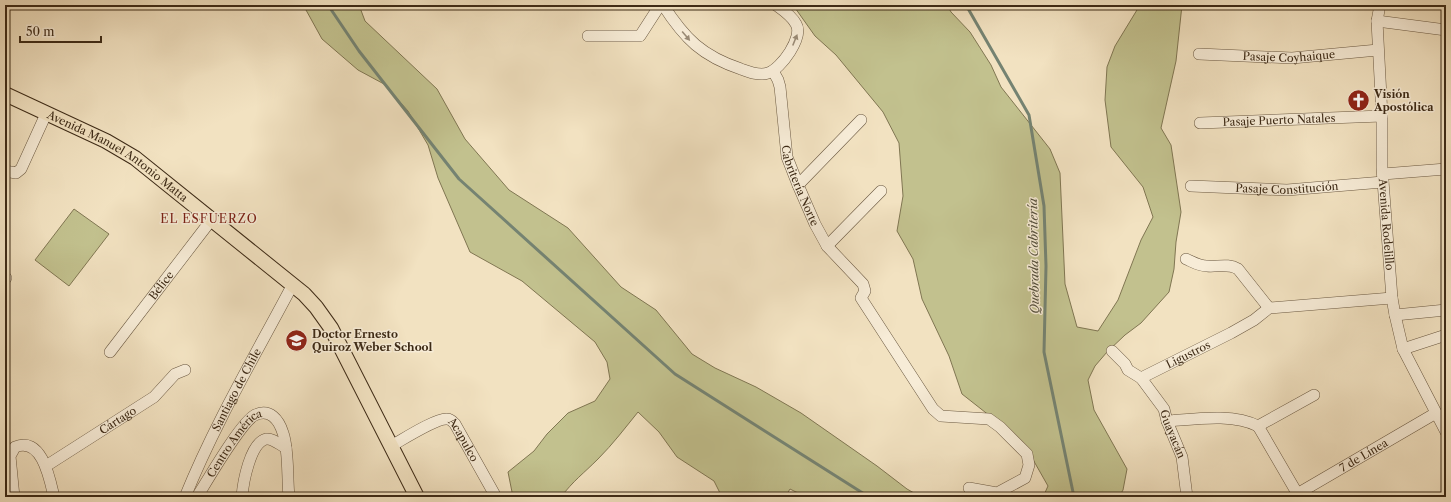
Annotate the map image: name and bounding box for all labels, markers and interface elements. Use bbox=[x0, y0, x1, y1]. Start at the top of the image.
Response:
scale bar bbox=[20, 18, 101, 44]
text: 50 m bbox=[26, 24, 55, 39]
one-way arrow bbox=[681, 32, 690, 41]
one-way arrow bbox=[793, 34, 799, 46]
street label: Pasaje Coyhaique bbox=[1242, 47, 1336, 65]
church icon: Visión Apostólica bbox=[1345, 87, 1371, 113]
place label: Visión Apostólica bbox=[1373, 87, 1434, 114]
street label: Avenida Manuel Antonio Matta bbox=[44, 107, 191, 205]
street label: Pasaje Puerto Natales bbox=[1222, 111, 1336, 129]
street label: Cabritería Norte bbox=[779, 144, 822, 228]
street label: Avenida Rodelillo bbox=[1376, 177, 1397, 271]
street label: Pasaje Constitución bbox=[1235, 179, 1339, 197]
water label: Quebrada Cabritería bbox=[1025, 198, 1042, 314]
district label: EL ESFUERZO bbox=[160, 211, 258, 226]
street label: Bélice bbox=[146, 268, 177, 302]
school or university icon: Doctor Ernesto Quiroz Weber School bbox=[284, 327, 310, 353]
place label: Doctor Ernesto Quiroz Weber School bbox=[312, 327, 433, 354]
street label: Ligustros bbox=[1164, 337, 1213, 371]
street label: Santiago de Chile bbox=[209, 346, 264, 434]
street label: Cártago bbox=[97, 403, 139, 437]
street label: Centro América bbox=[204, 406, 264, 480]
street label: Guayacán bbox=[1157, 408, 1189, 460]
street label: Acapulco bbox=[445, 414, 482, 464]
street label: 7 de Línea bbox=[1337, 436, 1391, 475]

